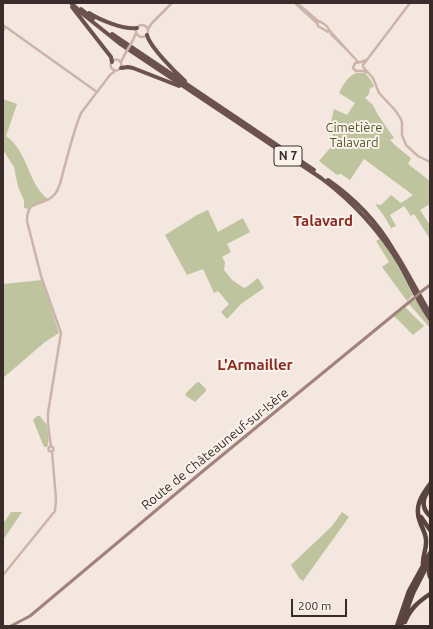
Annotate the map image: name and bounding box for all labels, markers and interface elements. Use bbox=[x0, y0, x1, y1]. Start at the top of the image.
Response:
park label: Cimetière Talavard bbox=[325, 120, 383, 151]
road number: N 7 bbox=[274, 146, 302, 166]
district label: Talavard bbox=[293, 212, 353, 230]
district label: L'Armailler bbox=[217, 356, 293, 374]
street label: Route de Châteauneuf-sur-Isère bbox=[138, 385, 292, 513]
scale bar bbox=[293, 591, 349, 617]
text: 200 m bbox=[298, 599, 331, 612]

